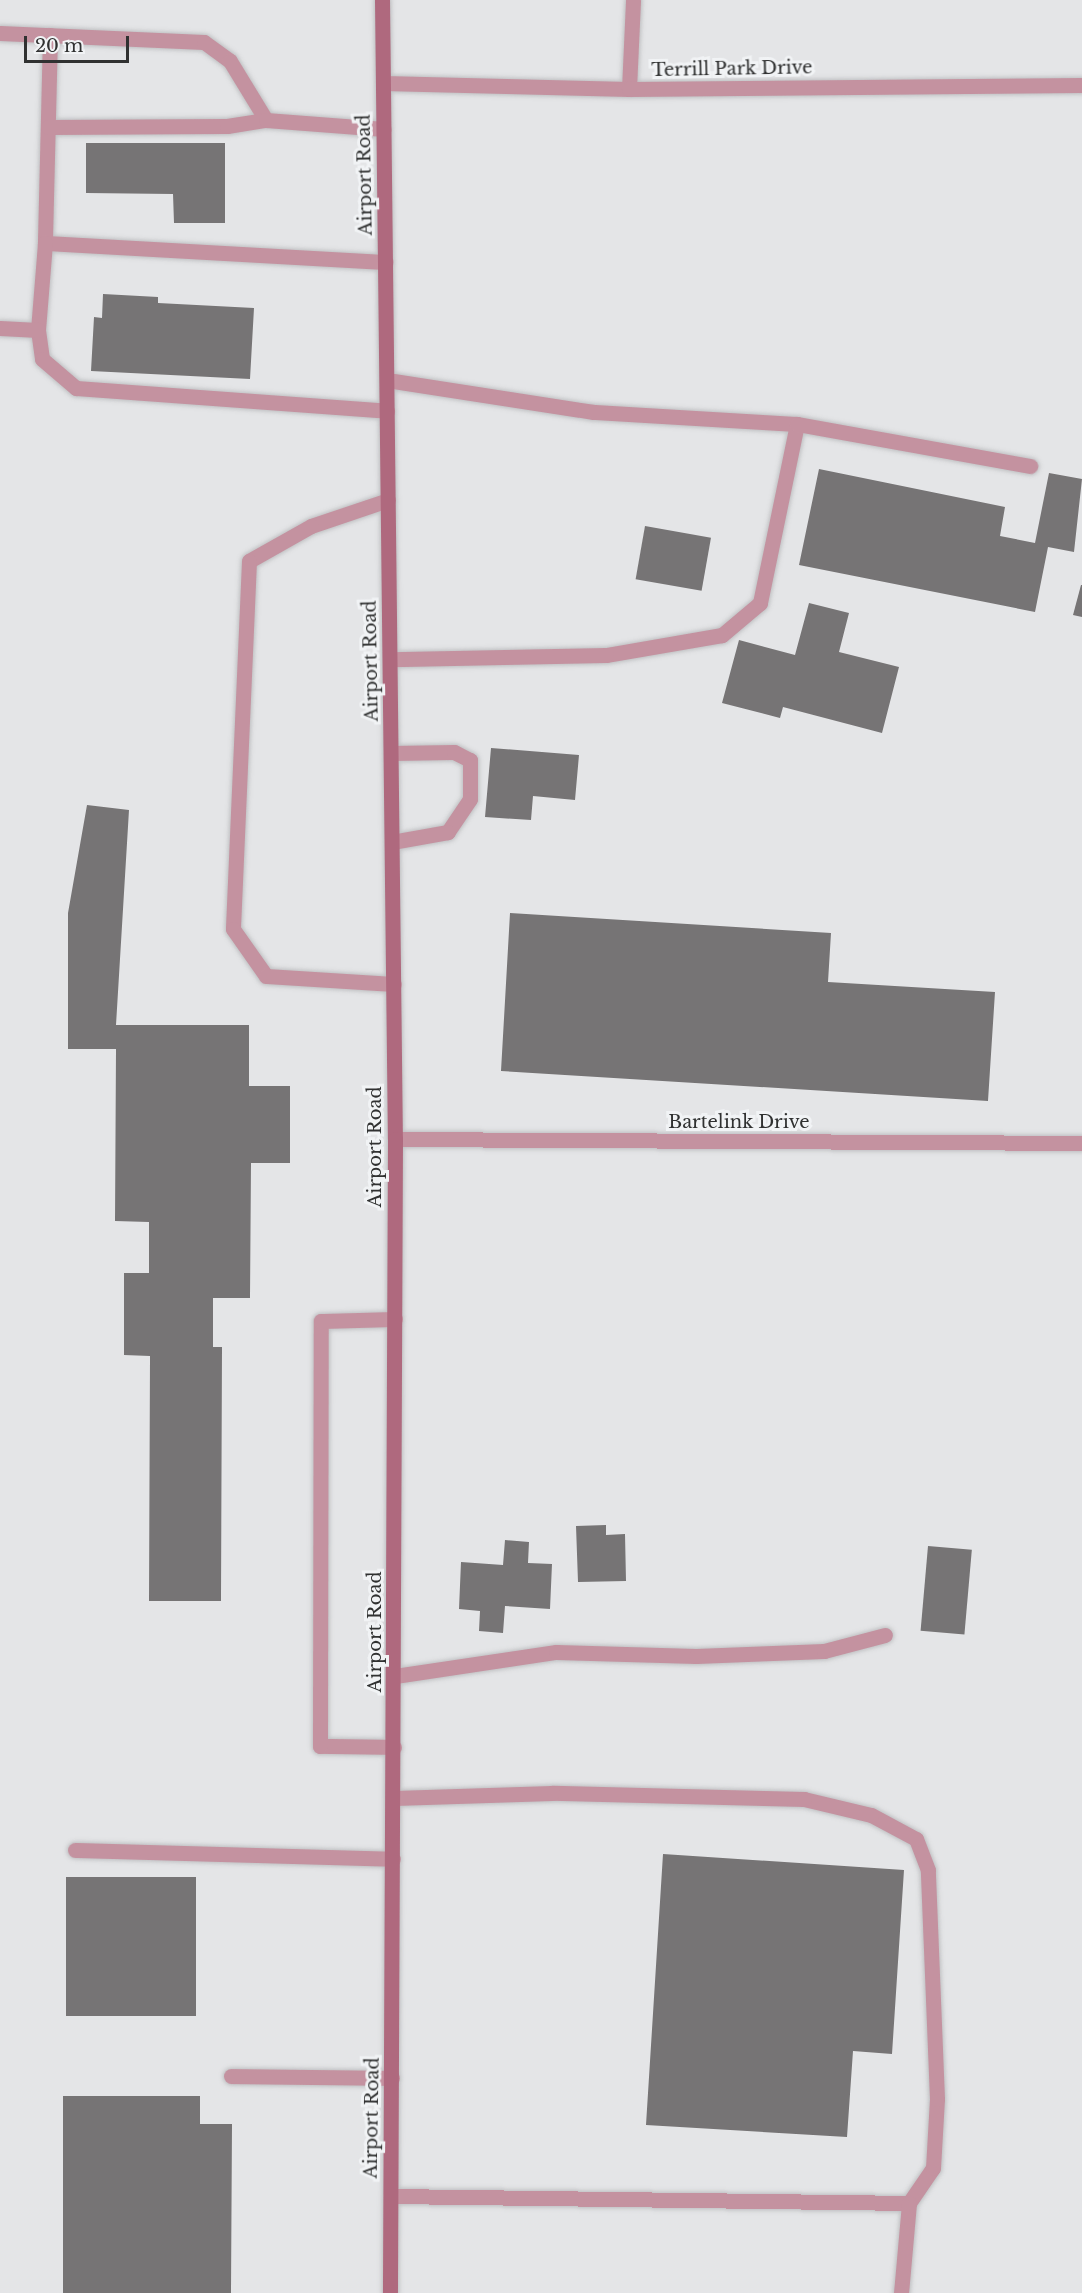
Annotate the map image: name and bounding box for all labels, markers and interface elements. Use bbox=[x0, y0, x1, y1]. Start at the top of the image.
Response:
scale bar bbox=[27, 24, 132, 62]
text: 20 m bbox=[35, 35, 83, 57]
street label: Terrill Park Drive bbox=[651, 57, 813, 81]
street label: Airport Road bbox=[353, 114, 377, 236]
street label: Airport Road bbox=[359, 600, 383, 722]
street label: Airport Road bbox=[364, 1086, 386, 1208]
street label: Bartelink Drive bbox=[668, 1111, 810, 1133]
street label: Airport Road bbox=[364, 1571, 386, 1693]
street label: Airport Road bbox=[360, 2057, 384, 2179]

